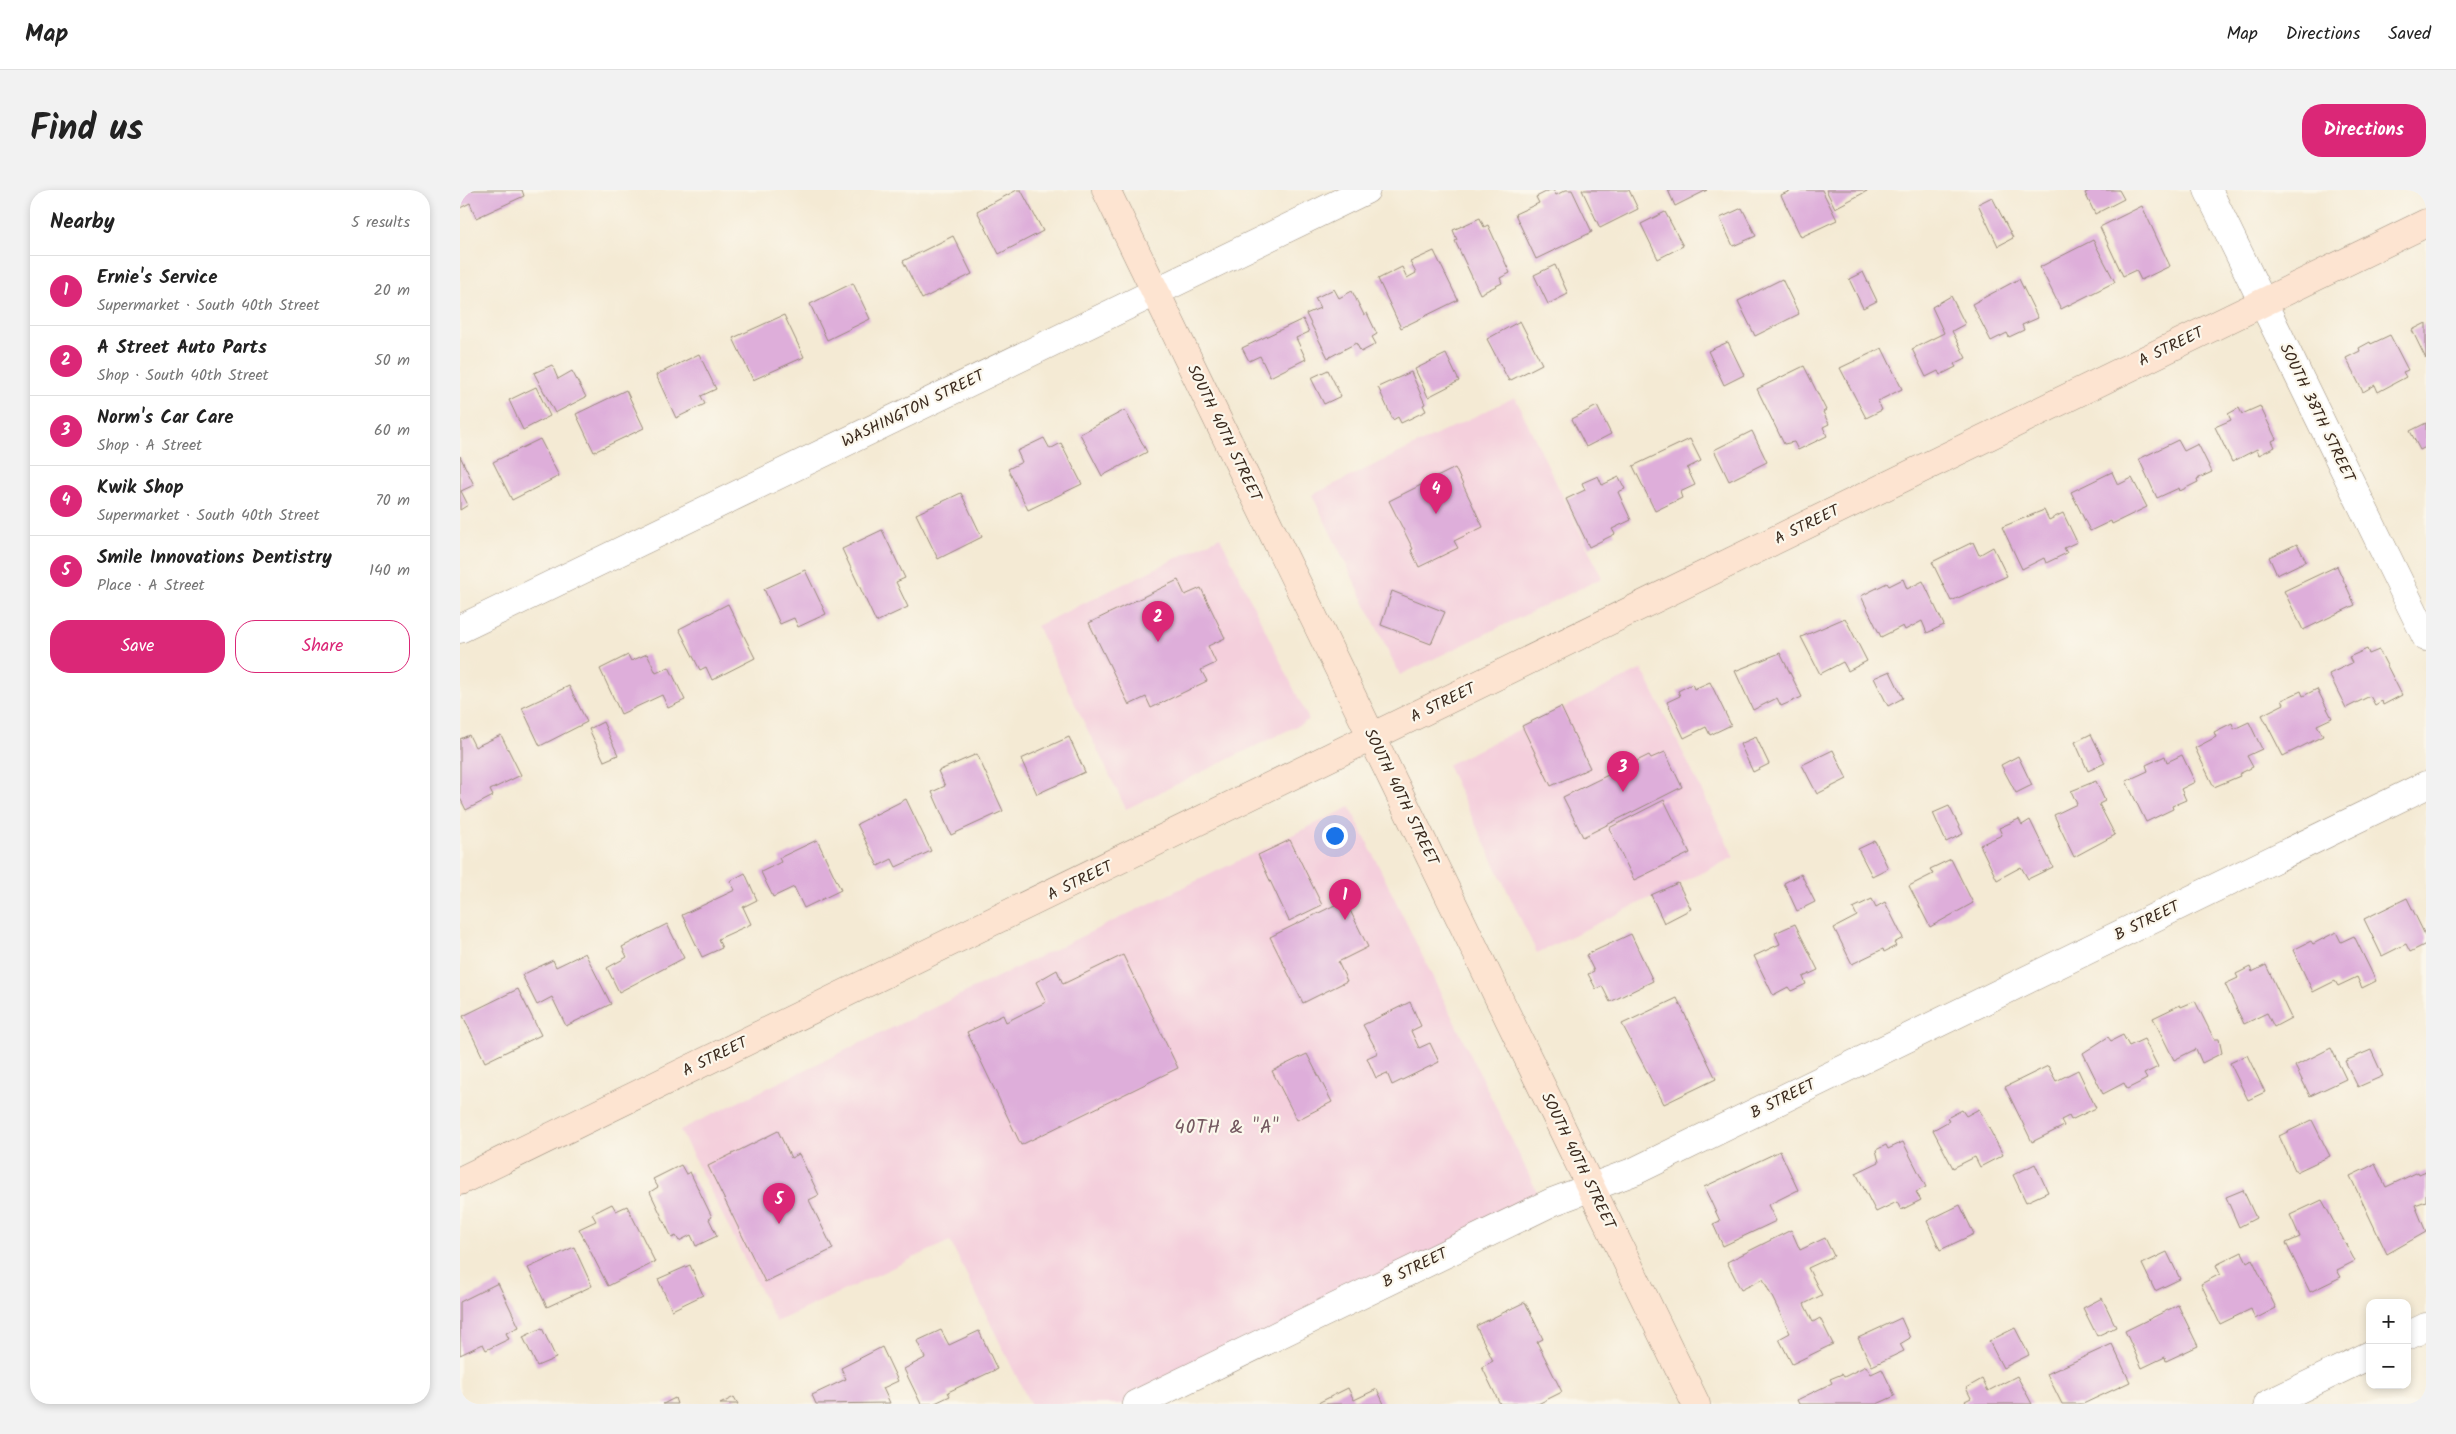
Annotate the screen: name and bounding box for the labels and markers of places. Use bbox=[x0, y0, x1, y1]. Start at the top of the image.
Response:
pin: 4 bbox=[1420, 473, 1452, 514]
pin: 2 bbox=[1142, 601, 1174, 642]
pin: 3 bbox=[1607, 751, 1639, 792]
pin: 1 bbox=[1329, 879, 1361, 920]
pin: 5 bbox=[763, 1183, 795, 1224]

